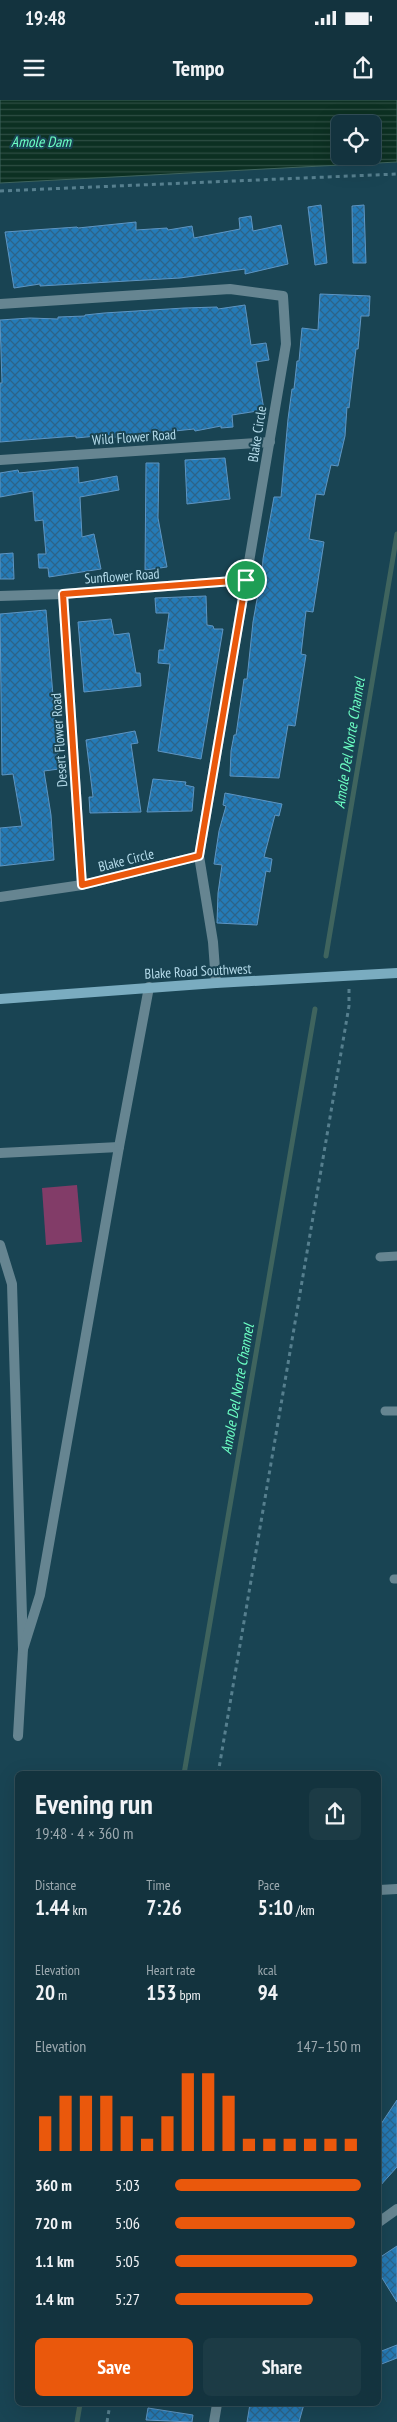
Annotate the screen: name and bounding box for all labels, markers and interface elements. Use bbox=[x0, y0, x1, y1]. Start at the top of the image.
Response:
text: 19:48 bbox=[25, 6, 66, 30]
icon: menu bbox=[20, 54, 48, 82]
text: Tempo bbox=[173, 54, 224, 82]
icon: share bbox=[349, 54, 377, 82]
map controls bbox=[331, 115, 381, 165]
button: locate bbox=[331, 115, 381, 165]
water label: Amole Dam bbox=[11, 132, 72, 151]
street label: Blake Circle bbox=[244, 404, 270, 463]
street label: Wild Flower Road bbox=[91, 425, 177, 449]
pin bbox=[225, 559, 267, 601]
street label: Sunflower Road bbox=[84, 564, 160, 588]
icon: arrive bbox=[232, 566, 260, 594]
water label: Amole Del Norte Channel bbox=[329, 675, 369, 810]
street label: Desert Flower Road bbox=[47, 692, 71, 788]
street label: Blake Circle bbox=[96, 844, 156, 876]
street label: Blake Road Southwest bbox=[144, 959, 252, 983]
water label: Amole Del Norte Channel bbox=[216, 1321, 258, 1455]
text: Evening run bbox=[35, 1785, 153, 1822]
button: share bbox=[309, 1788, 361, 1840]
text: 19:48 · 4 × 360 m bbox=[35, 1823, 133, 1843]
text: Distance bbox=[35, 1876, 76, 1894]
text: Time bbox=[146, 1876, 171, 1894]
text: Pace bbox=[258, 1876, 280, 1894]
text: 1.44 bbox=[35, 1894, 70, 1921]
text: 7:26 bbox=[146, 1894, 182, 1921]
text: 5:10 bbox=[258, 1894, 293, 1921]
text: km bbox=[70, 1901, 87, 1919]
text: /km bbox=[293, 1901, 315, 1919]
text: Elevation bbox=[35, 1961, 80, 1979]
text: Heart rate bbox=[146, 1961, 195, 1979]
text: kcal bbox=[258, 1961, 277, 1979]
text: 20 bbox=[35, 1979, 55, 2006]
text: 153 bbox=[146, 1979, 176, 2006]
text: 94 bbox=[258, 1979, 278, 2006]
text: m bbox=[55, 1986, 67, 2004]
text: bpm bbox=[176, 1986, 201, 2004]
text: Elevation bbox=[35, 2036, 86, 2056]
text: 147–150 m bbox=[296, 2036, 361, 2056]
text: 360 m bbox=[35, 2175, 72, 2195]
text: 5:03 bbox=[115, 2175, 140, 2195]
text: 720 m bbox=[35, 2213, 72, 2233]
text: 5:06 bbox=[115, 2213, 140, 2233]
text: 1.1 km bbox=[35, 2251, 74, 2271]
text: 5:05 bbox=[115, 2251, 140, 2271]
text: 1.4 km bbox=[35, 2289, 74, 2309]
text: 5:27 bbox=[115, 2289, 140, 2309]
button: Save bbox=[35, 2338, 193, 2396]
button: Share bbox=[203, 2338, 361, 2396]

